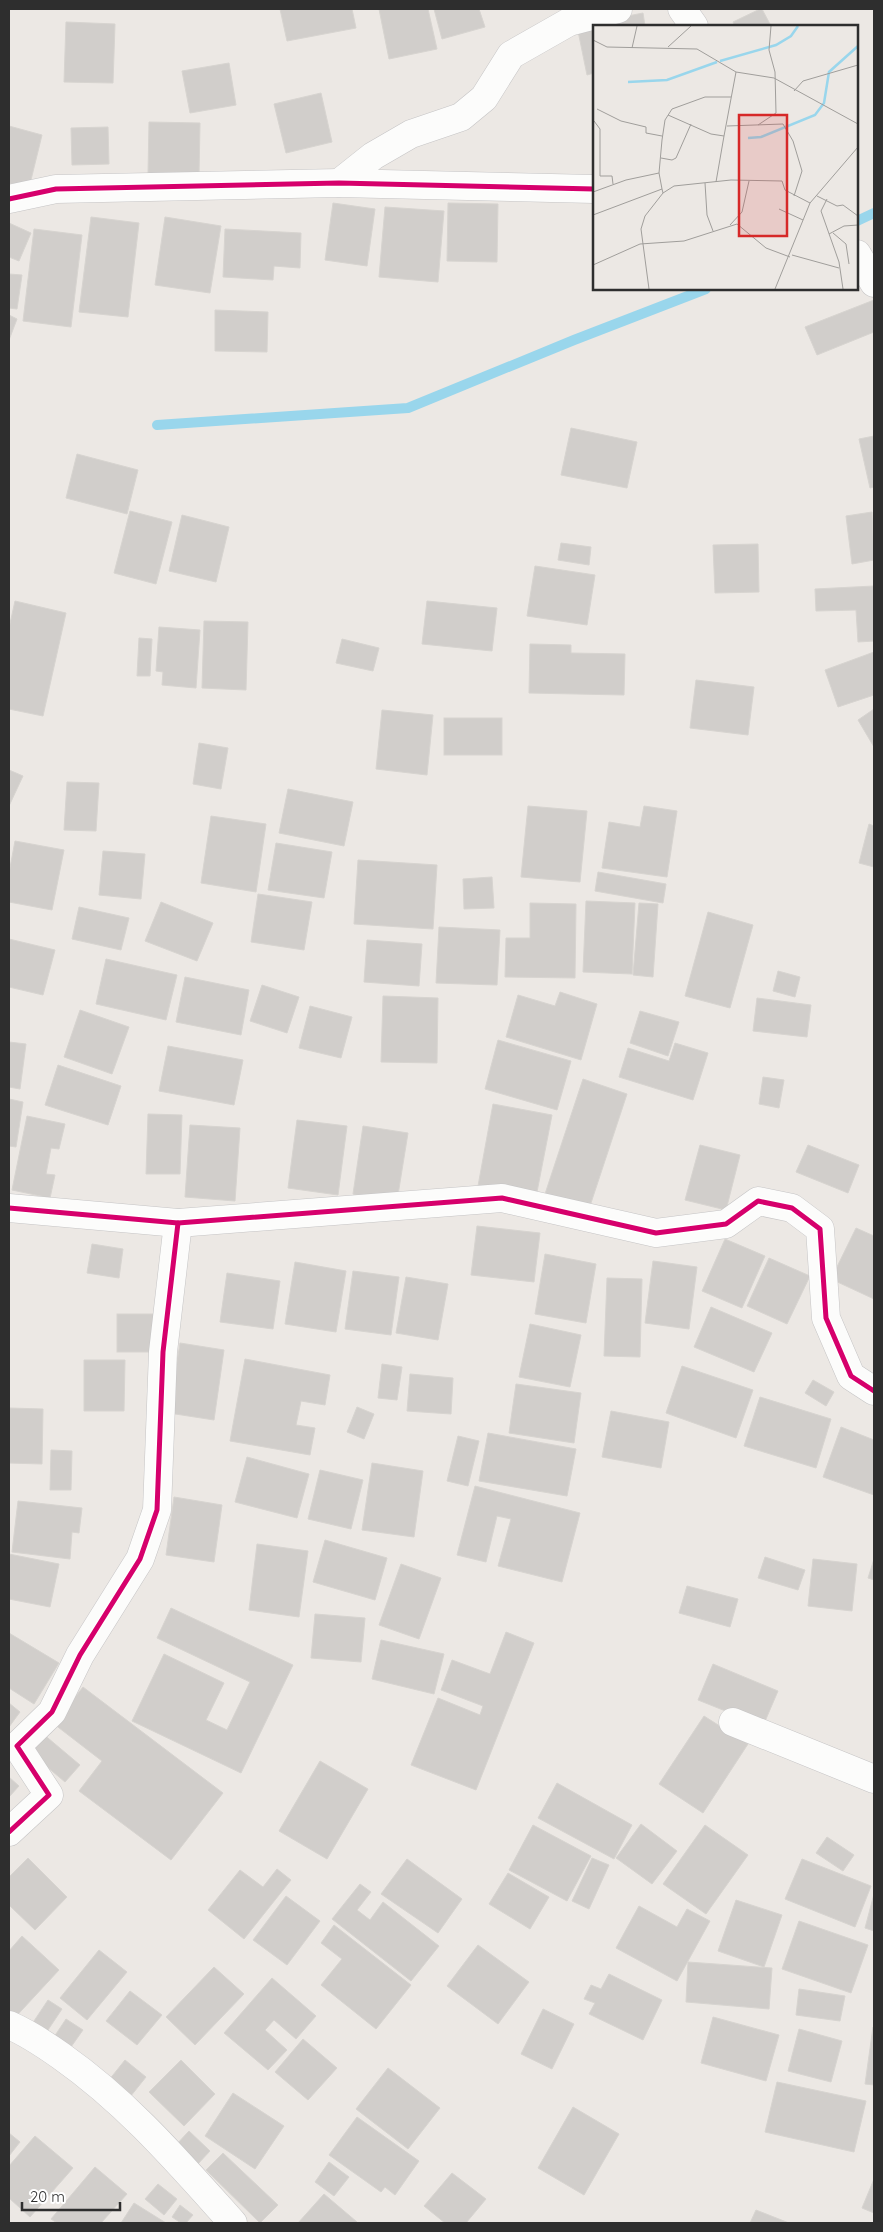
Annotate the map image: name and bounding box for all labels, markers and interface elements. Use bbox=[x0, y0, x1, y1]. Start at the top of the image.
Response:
inset map bbox=[593, 25, 858, 290]
scale bar bbox=[22, 2180, 120, 2212]
text: 20 m bbox=[30, 2187, 65, 2206]

